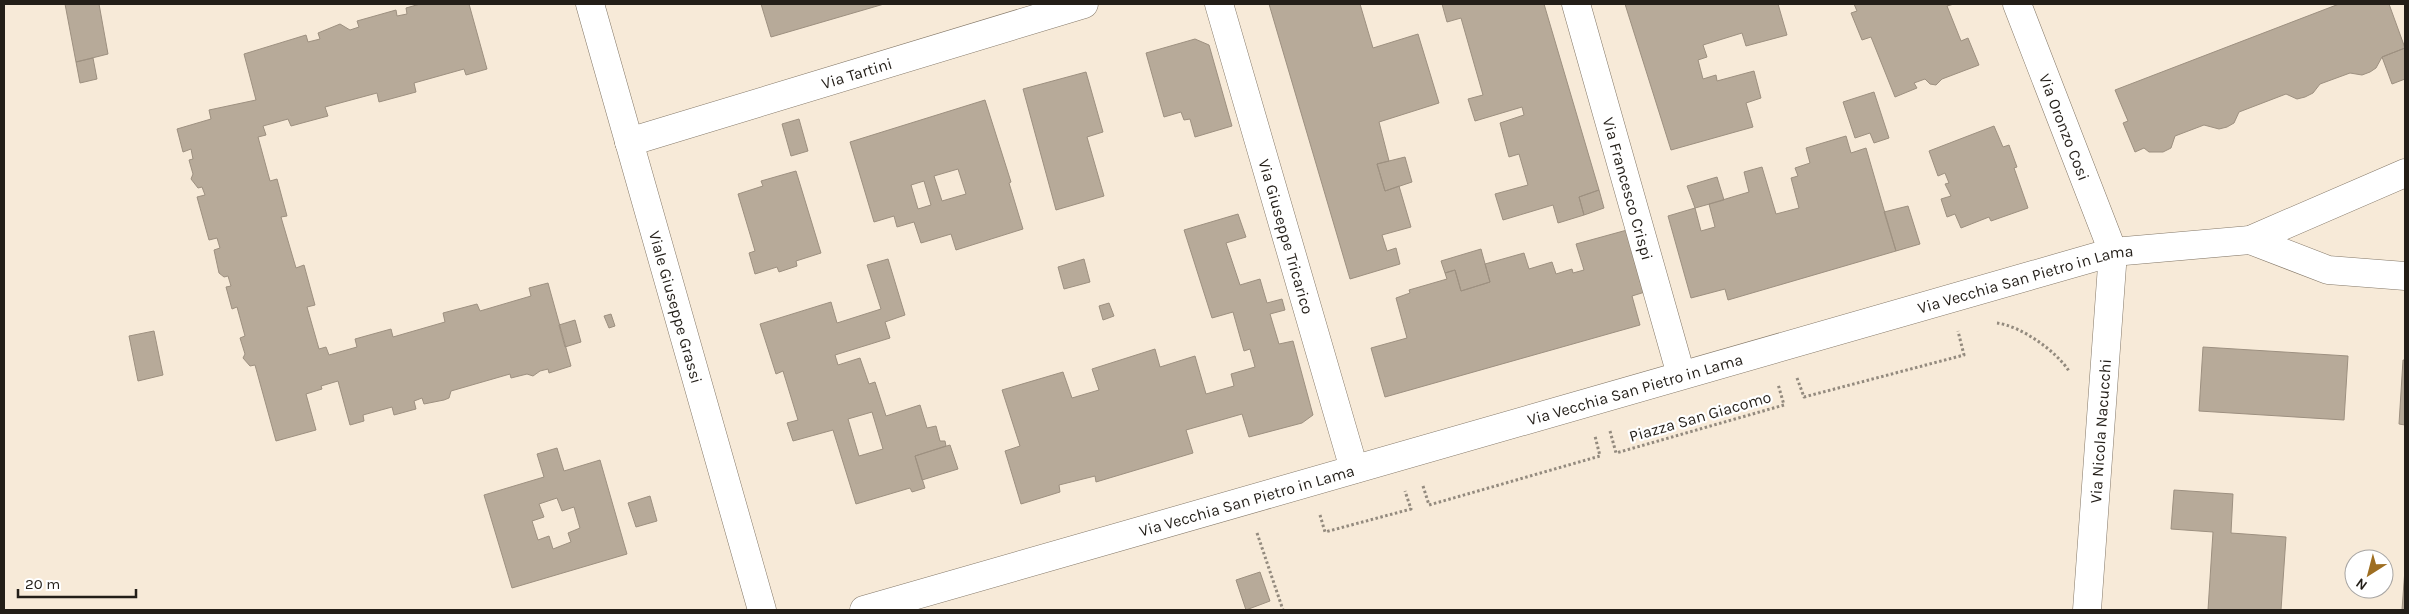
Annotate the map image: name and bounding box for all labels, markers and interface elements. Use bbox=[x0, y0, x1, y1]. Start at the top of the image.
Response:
street label: Via Tartini bbox=[819, 54, 895, 93]
street label: Via Oronzo Cosi bbox=[2035, 71, 2093, 183]
street label: Via Francesco Crispi bbox=[1599, 115, 1657, 263]
street label: Via Giuseppe Tricarico bbox=[1254, 157, 1318, 316]
street label: Viale Giuseppe Grassi bbox=[645, 229, 706, 386]
street label: Via Vecchia San Pietro in Lama bbox=[1915, 241, 2134, 318]
street label: Via Vecchia San Pietro in Lama bbox=[1525, 350, 1745, 429]
street label: Via Nicola Nacucchi bbox=[2086, 358, 2115, 504]
street label: Piazza San Giacomo bbox=[1627, 387, 1773, 446]
street label: Via Vecchia San Pietro in Lama bbox=[1137, 461, 1357, 541]
north arrow bbox=[2344, 549, 2394, 599]
scale bar bbox=[18, 566, 135, 598]
text: N bbox=[2353, 574, 2371, 594]
text: 20 m bbox=[25, 575, 60, 593]

